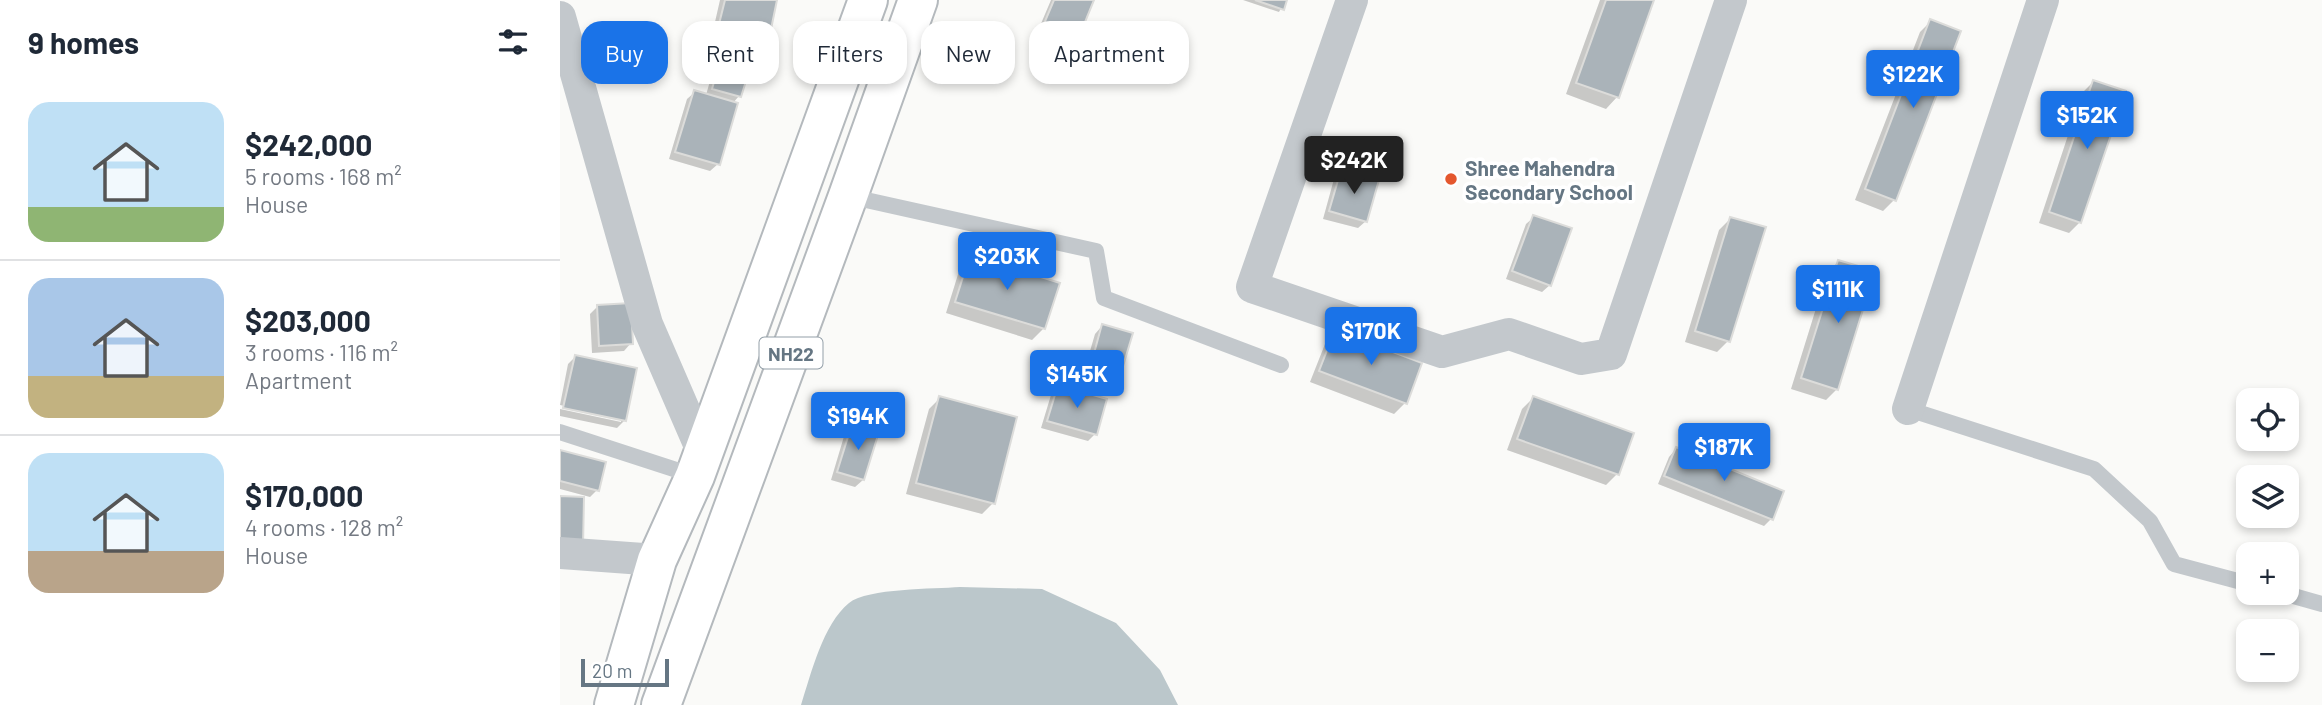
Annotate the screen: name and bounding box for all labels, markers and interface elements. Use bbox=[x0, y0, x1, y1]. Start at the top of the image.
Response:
chip: Buy bbox=[581, 21, 668, 84]
chip: Rent bbox=[682, 21, 779, 84]
chip: Filters bbox=[793, 21, 907, 84]
chip: New bbox=[921, 21, 1015, 84]
chip: Apartment bbox=[1029, 21, 1189, 84]
icon: filters bbox=[494, 23, 532, 61]
text: 9 homes bbox=[28, 24, 139, 60]
pin: $122K bbox=[1864, 50, 1962, 110]
text: $122K bbox=[1882, 59, 1944, 87]
pin: $152K bbox=[2038, 92, 2136, 151]
text: $152K bbox=[2057, 100, 2117, 128]
text: $242,000 bbox=[245, 126, 372, 162]
icon: home bbox=[84, 130, 168, 214]
pin: $242K bbox=[1305, 136, 1403, 196]
text: $242K bbox=[1320, 145, 1388, 173]
place label: Shree Mahendra Secondary School bbox=[1465, 155, 1633, 204]
text: 5 rooms · 168 m² bbox=[245, 162, 402, 190]
marker: Shree Mahendra Secondary School bbox=[1443, 171, 1459, 187]
text: House bbox=[245, 190, 308, 218]
pin: $203K bbox=[958, 232, 1056, 292]
text: $203K bbox=[974, 241, 1040, 269]
pin: $111K bbox=[1789, 266, 1887, 325]
text: $111K bbox=[1812, 274, 1864, 302]
text: $203,000 bbox=[245, 302, 371, 338]
icon: home bbox=[84, 306, 168, 390]
pin: $170K bbox=[1322, 308, 1420, 367]
text: $170K bbox=[1341, 316, 1401, 344]
text: 3 rooms · 116 m² bbox=[245, 338, 398, 366]
road number: NH22 bbox=[760, 338, 822, 368]
pin: $145K bbox=[1028, 350, 1126, 410]
text: $145K bbox=[1046, 359, 1108, 387]
text: Apartment bbox=[245, 366, 352, 394]
map controls bbox=[2236, 388, 2299, 682]
button: locate bbox=[2236, 388, 2299, 451]
pin: $194K bbox=[809, 392, 907, 452]
text: $194K bbox=[827, 401, 889, 429]
pin: $187K bbox=[1675, 424, 1773, 483]
text: $187K bbox=[1694, 432, 1754, 460]
button: layers bbox=[2236, 465, 2299, 528]
text: $170,000 bbox=[245, 477, 363, 513]
icon: home bbox=[84, 481, 168, 565]
text: 4 rooms · 128 m² bbox=[245, 513, 403, 541]
text: House bbox=[245, 541, 308, 569]
button: + bbox=[2236, 542, 2299, 605]
button: − bbox=[2236, 619, 2299, 682]
scale bar bbox=[581, 656, 668, 688]
text: 20 m bbox=[592, 659, 632, 682]

